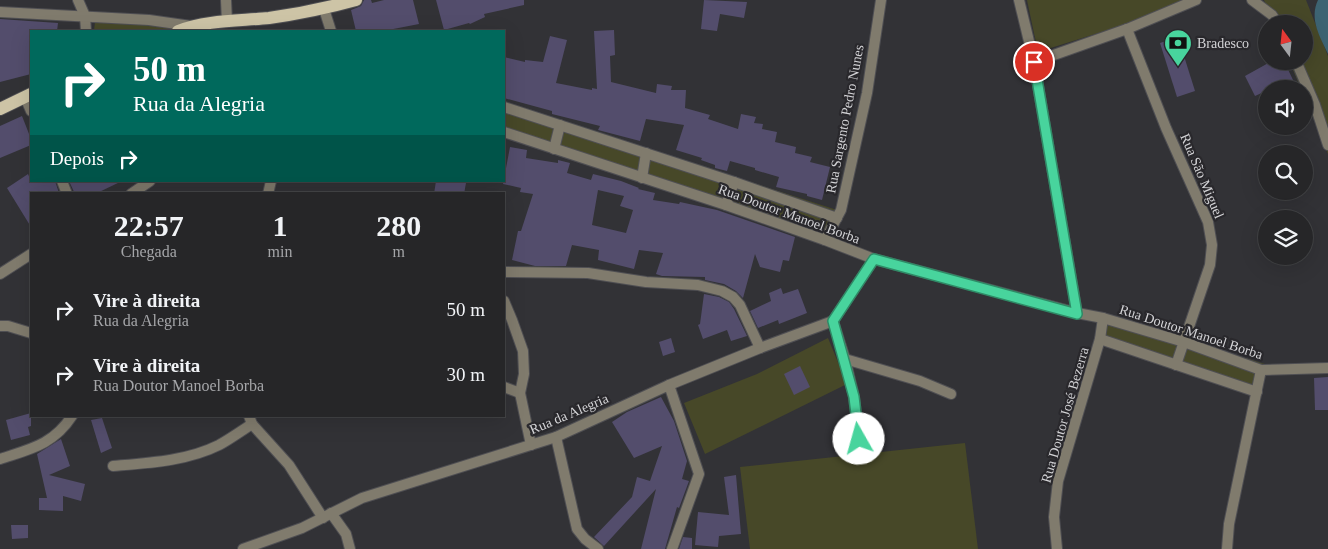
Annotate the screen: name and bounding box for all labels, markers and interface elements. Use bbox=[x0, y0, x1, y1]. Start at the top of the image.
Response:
north arrow bbox=[1258, 15, 1312, 70]
map controls bbox=[1258, 15, 1313, 265]
bank icon: Bradesco bbox=[1163, 28, 1193, 67]
place label: Bradesco bbox=[1197, 36, 1249, 51]
pin bbox=[1013, 41, 1055, 83]
street label: Rua Sargento Pedro Nunes bbox=[823, 43, 867, 195]
icon: arrive bbox=[1020, 48, 1048, 76]
icon: right bbox=[50, 50, 115, 115]
text: 50 m bbox=[133, 50, 206, 89]
button: sound bbox=[1258, 80, 1313, 135]
text: Rua da Alegria bbox=[133, 91, 265, 116]
street label: Rua São Miguel bbox=[1177, 131, 1227, 221]
icon: right bbox=[114, 145, 142, 173]
button: search bbox=[1258, 145, 1313, 200]
text: Depois bbox=[50, 148, 104, 169]
street label: Rua Doutor Manoel Borba bbox=[716, 181, 863, 247]
text: 22:57 bbox=[114, 209, 184, 242]
text: 1 bbox=[272, 209, 287, 242]
text: 280 bbox=[376, 209, 421, 242]
button: layers bbox=[1258, 210, 1313, 265]
text: Chegada bbox=[121, 243, 177, 260]
text: min bbox=[268, 243, 292, 260]
text: m bbox=[392, 243, 405, 260]
text: Vire à direita bbox=[93, 290, 200, 311]
icon: right bbox=[50, 296, 78, 324]
text: 50 m bbox=[446, 299, 485, 320]
street label: Rua Doutor Manoel Borba bbox=[1117, 302, 1265, 363]
text: Rua da Alegria bbox=[93, 312, 189, 329]
street label: Rua Doutor José Bezerra bbox=[1038, 345, 1092, 485]
text: Vire à direita bbox=[93, 355, 200, 376]
icon: right bbox=[50, 361, 78, 389]
text: 30 m bbox=[446, 364, 485, 385]
text: Rua Doutor Manoel Borba bbox=[93, 377, 264, 394]
street label: Rua da Alegria bbox=[527, 390, 611, 437]
position arrow bbox=[832, 412, 884, 464]

